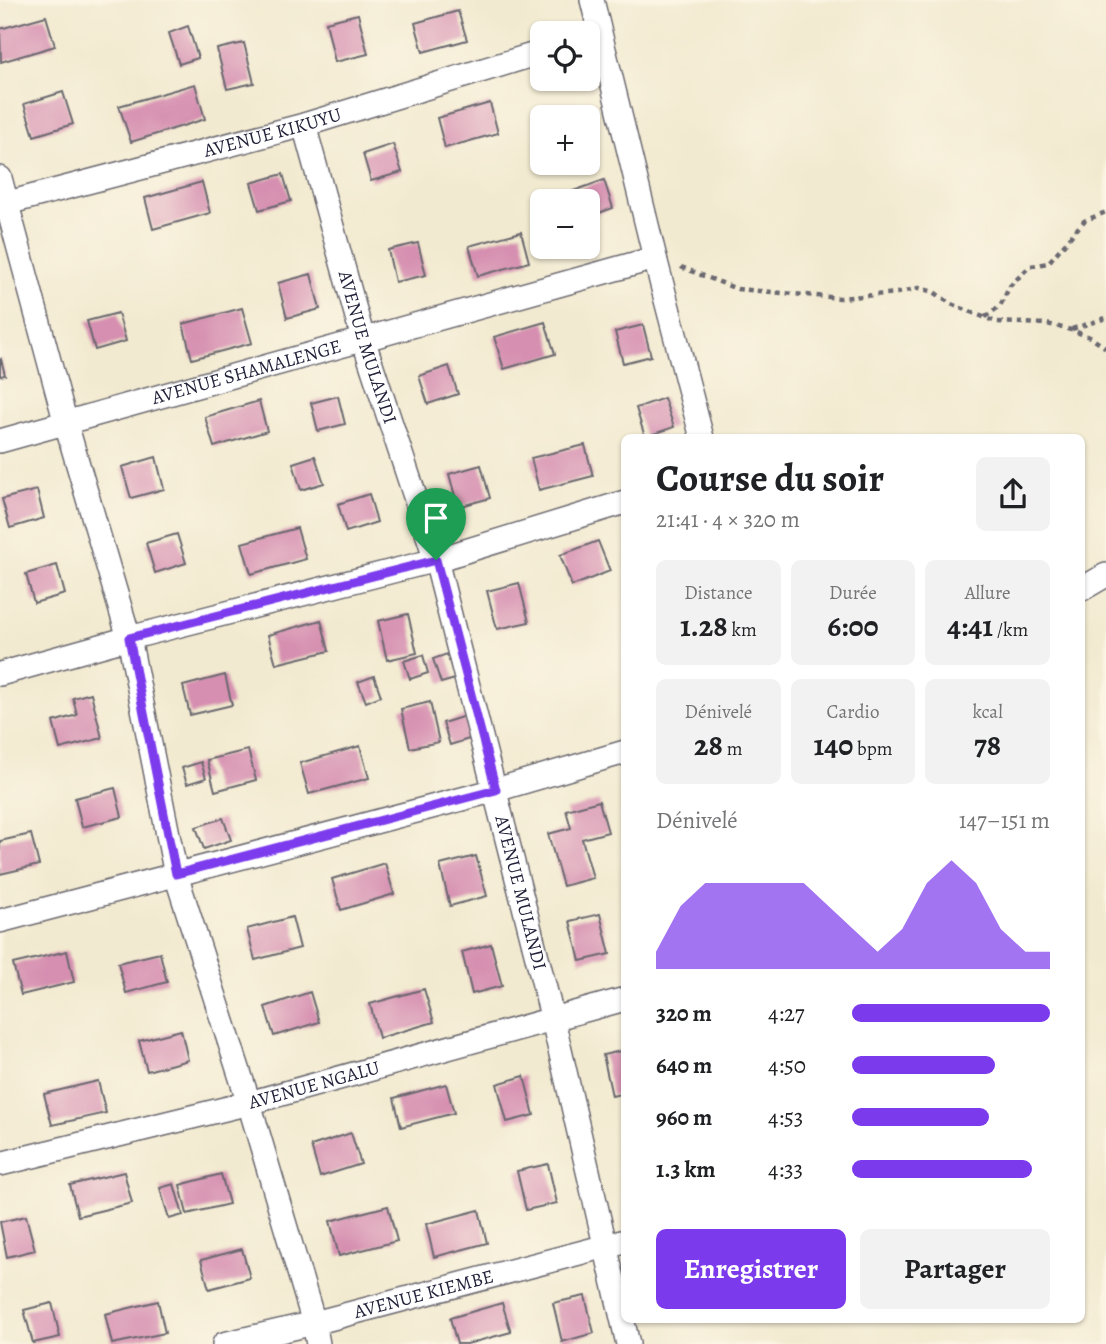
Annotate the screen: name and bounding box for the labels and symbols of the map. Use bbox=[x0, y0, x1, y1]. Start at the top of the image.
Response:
street label: AVENUE KIKUYU bbox=[200, 101, 345, 164]
street label: AVENUE MULANDI bbox=[331, 267, 403, 427]
street label: AVENUE SHAMALENGE bbox=[148, 333, 344, 411]
pin bbox=[406, 488, 466, 560]
street label: AVENUE MULANDI bbox=[488, 811, 553, 973]
street label: AVENUE NGALU bbox=[245, 1054, 383, 1116]
street label: AVENUE KIEMBE bbox=[350, 1263, 497, 1325]

